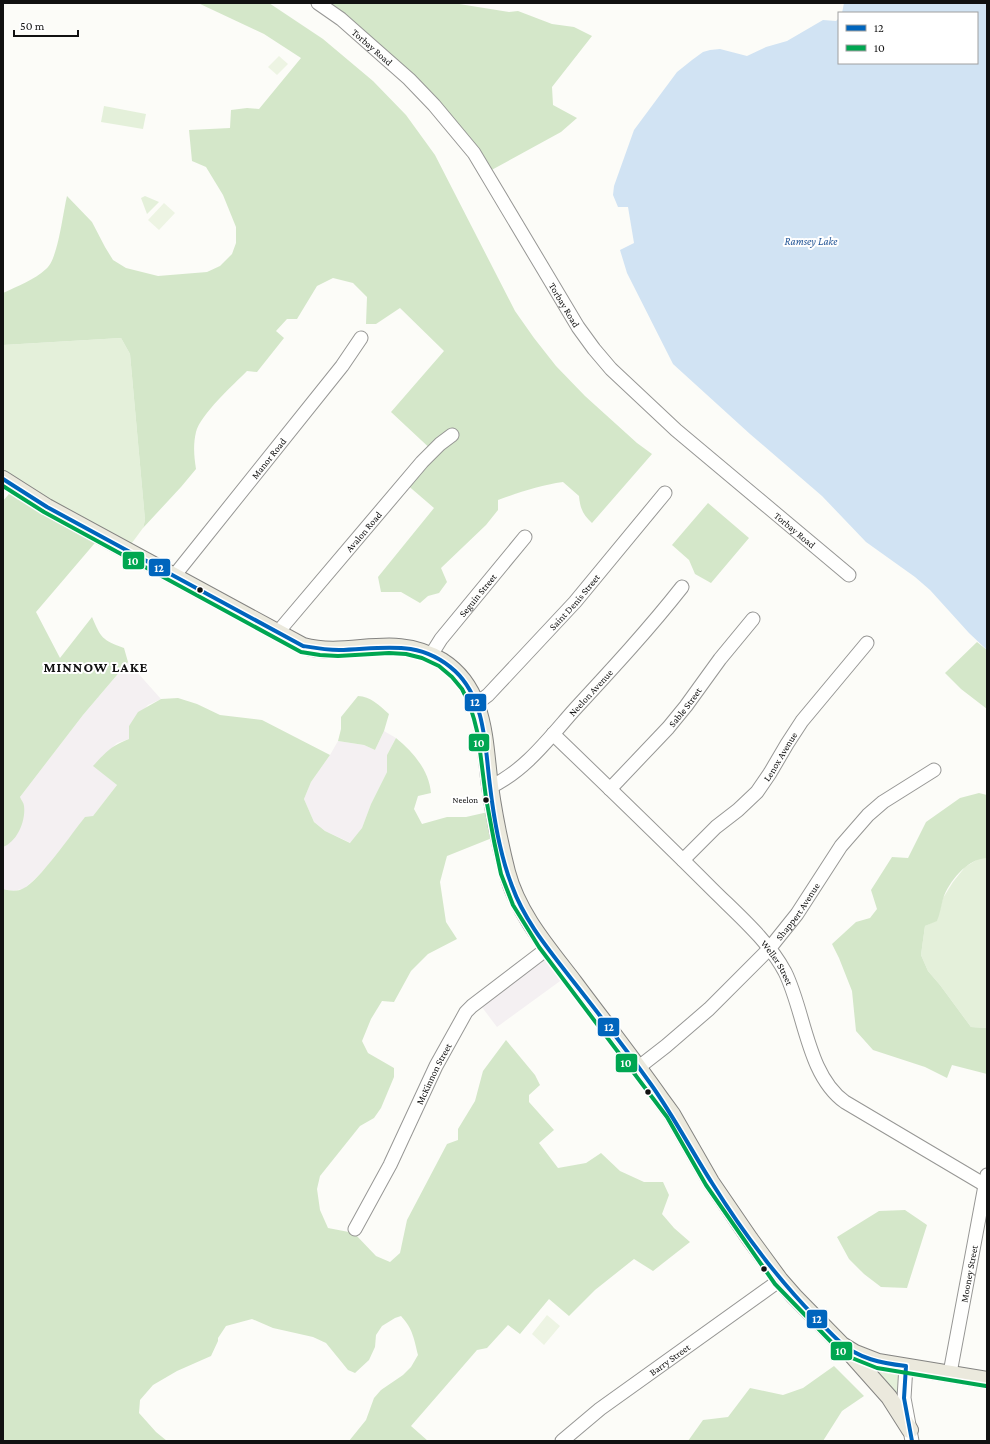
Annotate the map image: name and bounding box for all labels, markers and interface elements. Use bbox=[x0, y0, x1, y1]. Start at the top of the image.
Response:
scale bar bbox=[14, 12, 78, 38]
legend bbox=[838, 12, 978, 64]
text: 50 m bbox=[20, 19, 45, 33]
text: 12 bbox=[874, 21, 884, 35]
street label: Torbay Road bbox=[350, 26, 395, 68]
text: 10 bbox=[874, 41, 885, 55]
water label: Ramsey Lake bbox=[785, 235, 838, 248]
street label: Torbay Road bbox=[547, 280, 583, 330]
street label: Manor Road bbox=[249, 435, 288, 481]
street label: Avalon Road bbox=[343, 508, 384, 554]
street label: Torbay Road bbox=[772, 510, 818, 551]
line badge: 10 bbox=[122, 551, 145, 570]
text: 10 bbox=[128, 555, 139, 567]
line badge: 12 bbox=[148, 558, 171, 577]
text: 12 bbox=[154, 562, 164, 574]
street label: Seguin Street bbox=[456, 571, 499, 619]
street label: Saint Denis Street bbox=[547, 571, 602, 632]
unlabelled marker bbox=[195, 585, 205, 595]
district label: MINNOW LAKE bbox=[43, 659, 149, 675]
street label: Neelon Avenue bbox=[566, 666, 615, 718]
street label: Sable Street bbox=[666, 685, 704, 729]
line badge: 12 bbox=[464, 693, 487, 712]
text: 12 bbox=[470, 696, 480, 708]
street label: Lenox Avenue bbox=[761, 729, 799, 783]
line badge: 10 bbox=[468, 733, 490, 752]
text: 10 bbox=[474, 737, 485, 749]
place label: Neelon bbox=[453, 795, 478, 805]
marker: Neelon bbox=[481, 795, 491, 805]
street label: Shappert Avenue bbox=[773, 880, 822, 942]
street label: Weller Street bbox=[759, 937, 796, 987]
line badge: 12 bbox=[597, 1017, 620, 1037]
text: 12 bbox=[604, 1021, 614, 1033]
street label: McKinnon Street bbox=[413, 1040, 454, 1106]
line badge: 10 bbox=[615, 1053, 638, 1073]
text: 10 bbox=[621, 1057, 632, 1069]
unlabelled marker bbox=[643, 1087, 653, 1097]
street label: Mooney Street bbox=[958, 1244, 979, 1303]
unlabelled marker bbox=[759, 1264, 769, 1274]
line badge: 12 bbox=[806, 1309, 828, 1329]
text: 12 bbox=[812, 1313, 822, 1325]
street label: Barry Street bbox=[647, 1341, 692, 1378]
line badge: 10 bbox=[830, 1341, 853, 1361]
text: 10 bbox=[836, 1345, 847, 1357]

